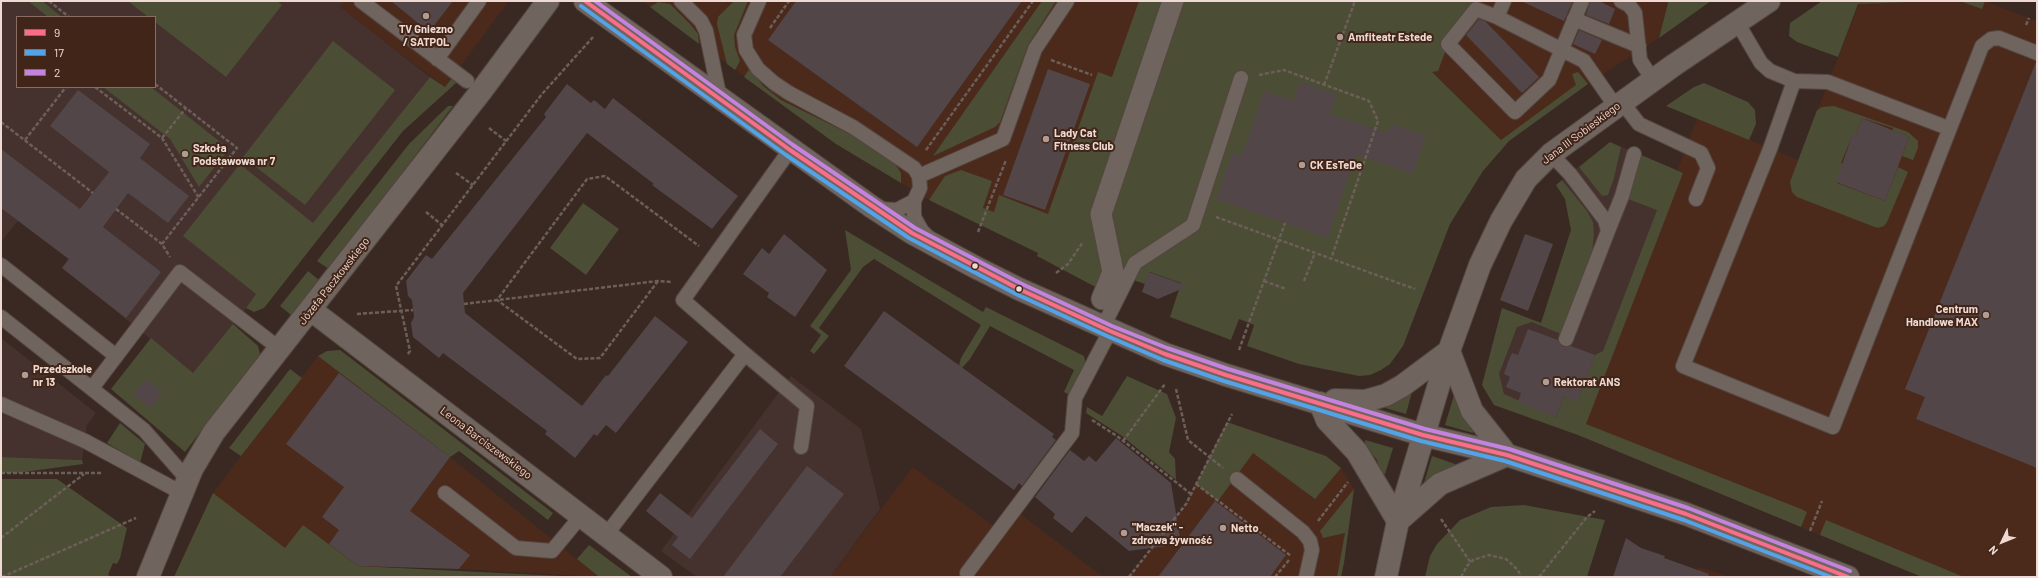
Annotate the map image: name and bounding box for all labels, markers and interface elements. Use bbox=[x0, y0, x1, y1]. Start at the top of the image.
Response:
marker: TV Gniezno / SATPOL bbox=[421, 11, 431, 21]
legend bbox=[16, 16, 156, 88]
place label: TV Gniezno / SATPOL bbox=[399, 22, 453, 48]
text: 9 bbox=[54, 25, 60, 39]
place label: Amfiteatr Estede bbox=[1348, 30, 1432, 44]
marker: Amfiteatr Estede bbox=[1335, 32, 1345, 42]
text: 17 bbox=[54, 45, 64, 59]
text: 2 bbox=[54, 65, 60, 79]
street label: Jana III Sobieskiego bbox=[1539, 99, 1623, 167]
place label: Lady Cat Fitness Club bbox=[1054, 126, 1114, 152]
marker: Lady Cat Fitness Club bbox=[1041, 134, 1051, 144]
place label: Szkoła Podstawowa nr 7 bbox=[193, 141, 275, 167]
marker: Szkoła Podstawowa nr 7 bbox=[180, 149, 190, 159]
place label: CK EsTeDe bbox=[1310, 158, 1362, 172]
marker: CK EsTeDe bbox=[1297, 160, 1307, 170]
street label: Józefa Paczkowskiego bbox=[296, 235, 372, 327]
unlabelled marker bbox=[970, 261, 980, 271]
unlabelled marker bbox=[1014, 284, 1024, 294]
place label: Centrum Handlowe MAX bbox=[1906, 302, 1978, 328]
marker: Centrum Handlowe MAX bbox=[1981, 310, 1991, 320]
place label: Przedszkole nr 13 bbox=[33, 362, 92, 388]
marker: Przedszkole nr 13 bbox=[20, 370, 30, 380]
place label: Rektorat ANS bbox=[1554, 375, 1620, 389]
marker: Rektorat ANS bbox=[1541, 377, 1551, 387]
street label: Leona Barciszewskiego bbox=[437, 404, 535, 482]
place label: "Maczek" - zdrowa żywność bbox=[1132, 520, 1212, 546]
place label: Netto bbox=[1231, 521, 1259, 535]
north arrow bbox=[1982, 522, 2022, 562]
marker: Netto bbox=[1218, 523, 1228, 533]
marker: "Maczek" - zdrowa żywność bbox=[1119, 528, 1129, 538]
text: N bbox=[1986, 543, 2000, 558]

